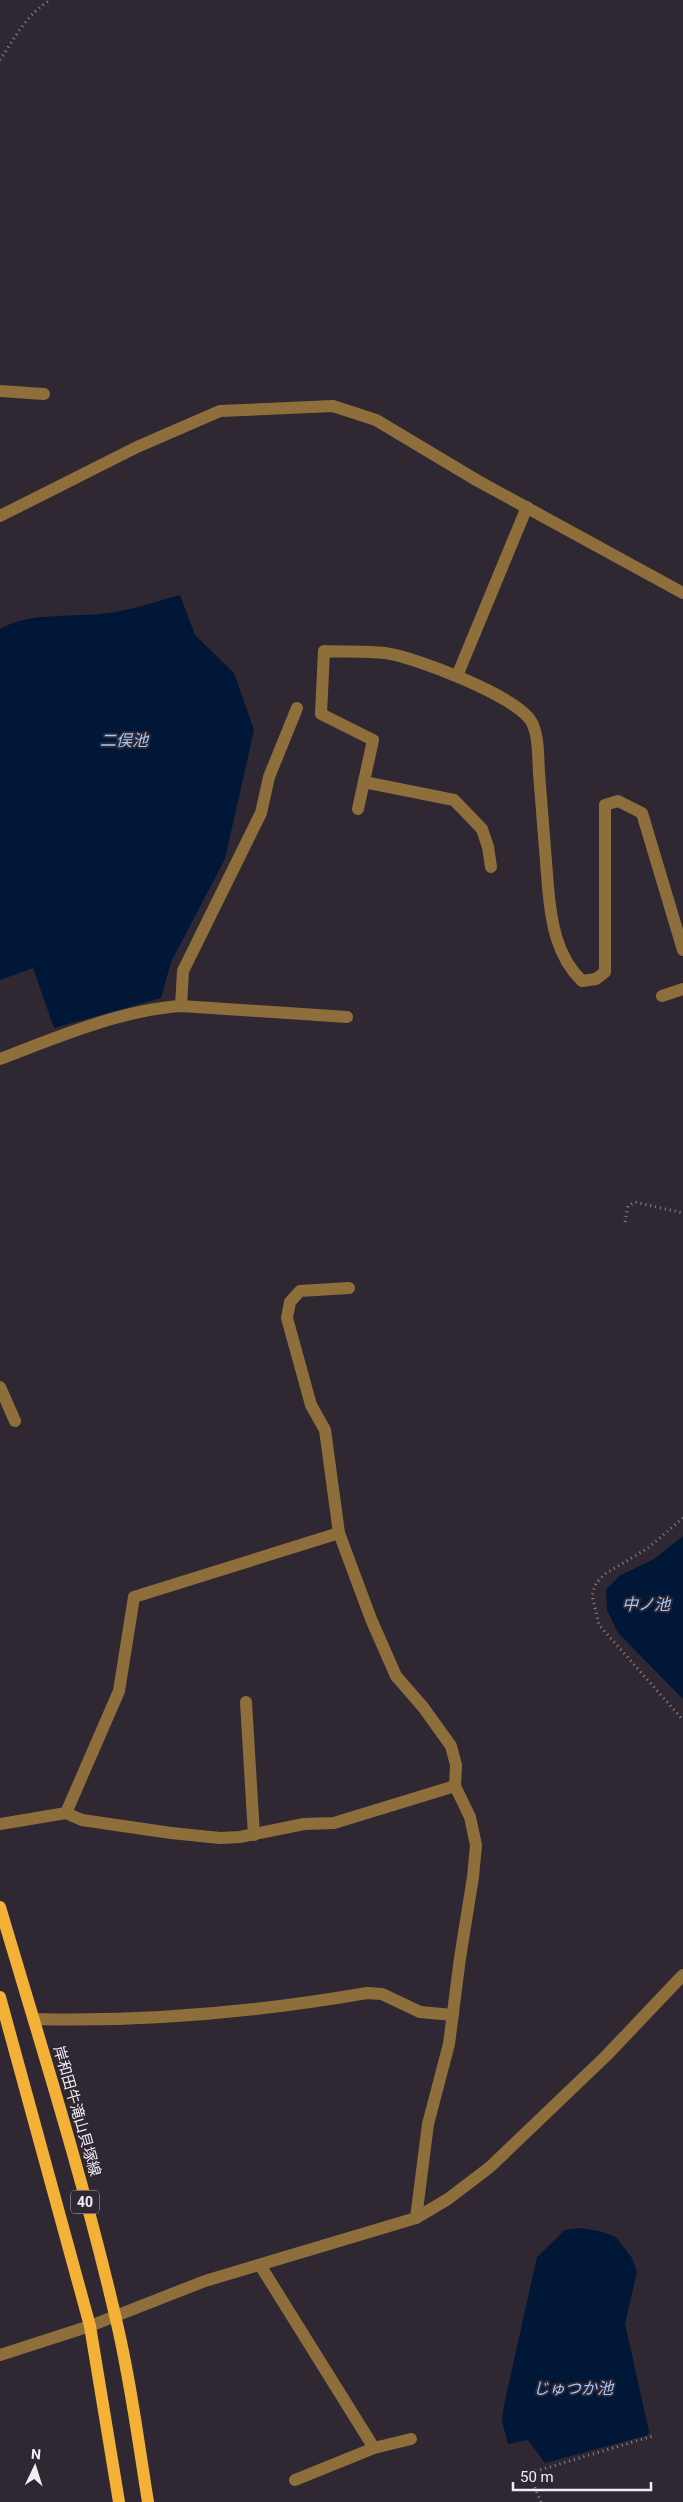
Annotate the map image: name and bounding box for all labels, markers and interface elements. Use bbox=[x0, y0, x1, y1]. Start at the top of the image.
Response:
water label: 二俣池 bbox=[100, 731, 150, 750]
water label: 中ノ池 bbox=[622, 1595, 672, 1614]
street label: 岸和田牛滝山貝塚線 bbox=[50, 2044, 104, 2178]
road number: 40 bbox=[71, 2190, 99, 2214]
water label: じゅつか池 bbox=[533, 2379, 615, 2398]
north arrow bbox=[10, 2442, 60, 2492]
text: N bbox=[30, 2446, 41, 2462]
scale bar bbox=[513, 2460, 650, 2492]
text: 50 m bbox=[520, 2468, 554, 2486]

